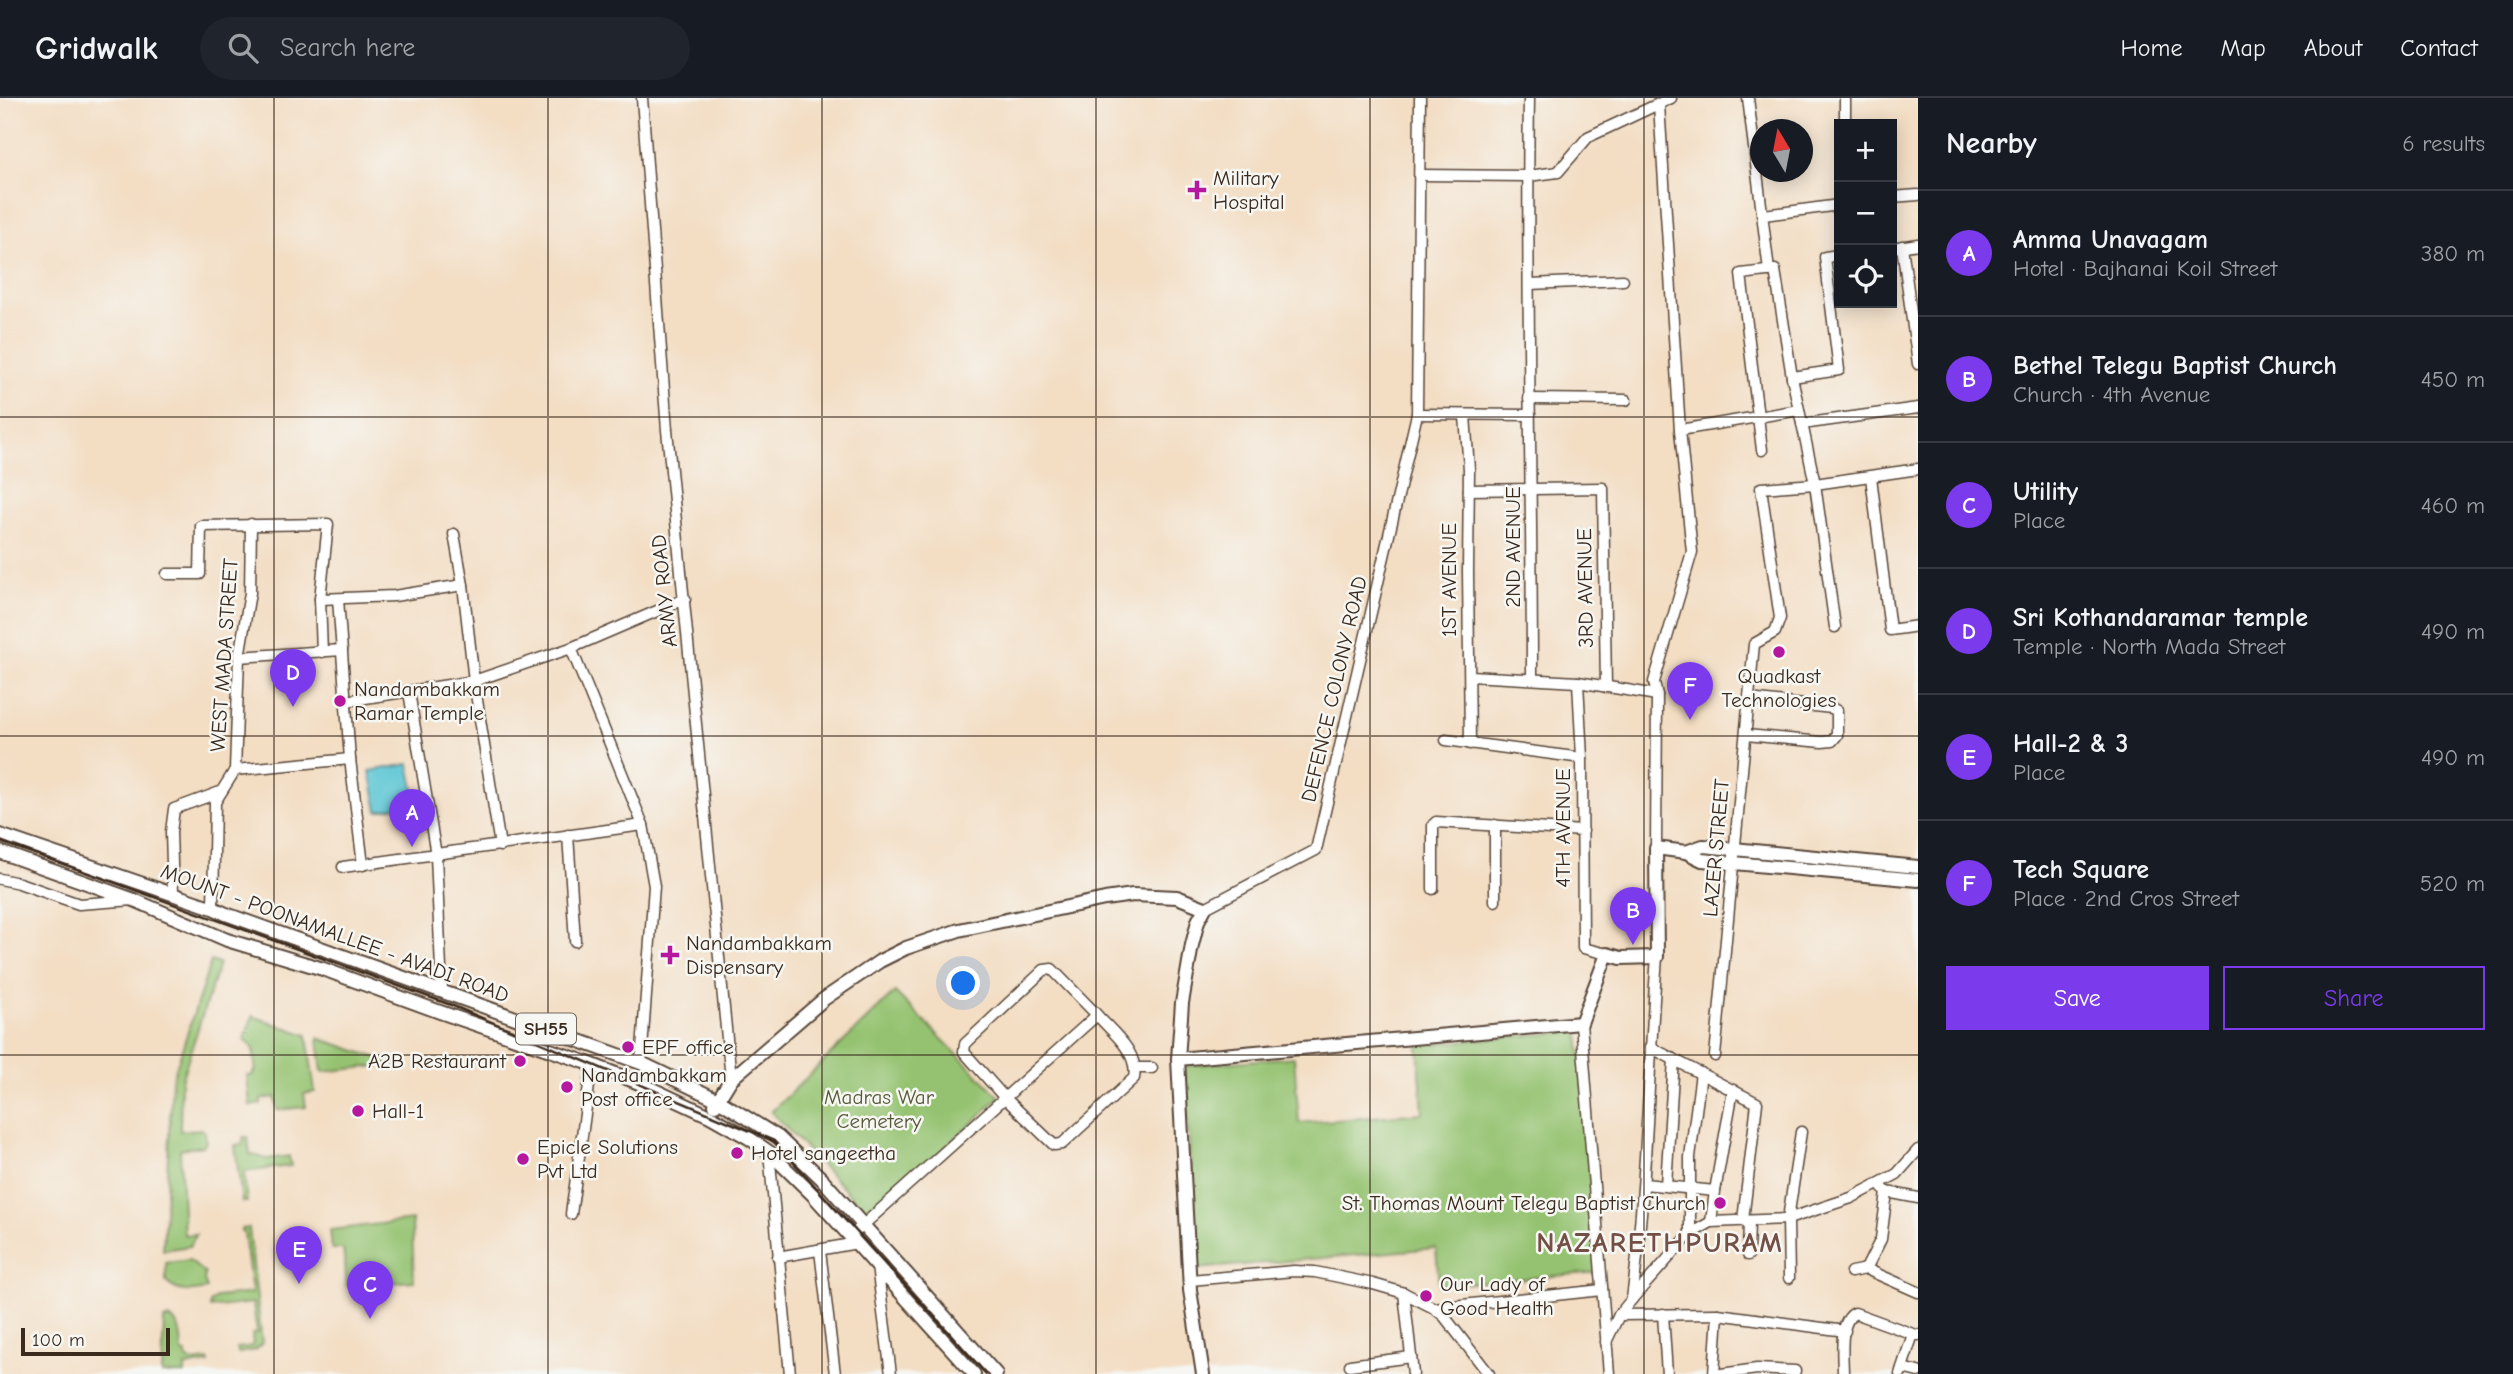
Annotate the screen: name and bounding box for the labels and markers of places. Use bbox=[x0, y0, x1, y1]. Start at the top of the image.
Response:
place label: Military Hospital bbox=[1213, 166, 1285, 214]
marker: Military Hospital bbox=[1187, 180, 1207, 200]
marker: Quadkast Technologies bbox=[1771, 644, 1787, 660]
pin: D bbox=[270, 649, 316, 707]
pin: F bbox=[1667, 662, 1713, 720]
place label: Quadkast Technologies bbox=[1722, 664, 1836, 712]
place label: Nandambakkam Ramar Temple bbox=[354, 677, 500, 725]
marker: Nandambakkam Ramar Temple bbox=[332, 693, 348, 709]
pin: A bbox=[389, 789, 435, 847]
pin: B bbox=[1610, 887, 1656, 945]
place label: Nandambakkam Dispensary bbox=[686, 931, 832, 979]
marker: Nandambakkam Dispensary bbox=[660, 945, 680, 965]
place label: EPF office bbox=[642, 1035, 734, 1059]
marker: EPF office bbox=[620, 1039, 636, 1055]
place label: A2B Restaurant bbox=[368, 1049, 507, 1073]
marker: A2B Restaurant bbox=[512, 1053, 528, 1069]
place label: Nandambakkam Post office bbox=[581, 1063, 727, 1111]
marker: Nandambakkam Post office bbox=[559, 1079, 575, 1095]
place label: Hall-1 bbox=[372, 1099, 424, 1123]
marker: Hall-1 bbox=[350, 1103, 366, 1119]
place label: Epicle Solutions Pvt Ltd bbox=[537, 1135, 678, 1183]
place label: Hotel sangeetha bbox=[751, 1141, 896, 1165]
marker: Hotel sangeetha bbox=[729, 1145, 745, 1161]
marker: Epicle Solutions Pvt Ltd bbox=[515, 1151, 531, 1167]
place label: St. Thomas Mount Telegu Baptist Church bbox=[1342, 1191, 1706, 1215]
marker: St. Thomas Mount Telegu Baptist Church bbox=[1712, 1195, 1728, 1211]
pin: E bbox=[276, 1226, 322, 1284]
pin: C bbox=[347, 1261, 393, 1319]
place label: Our Lady of Good Health bbox=[1440, 1272, 1554, 1320]
marker: Our Lady of Good Health bbox=[1418, 1288, 1434, 1304]

